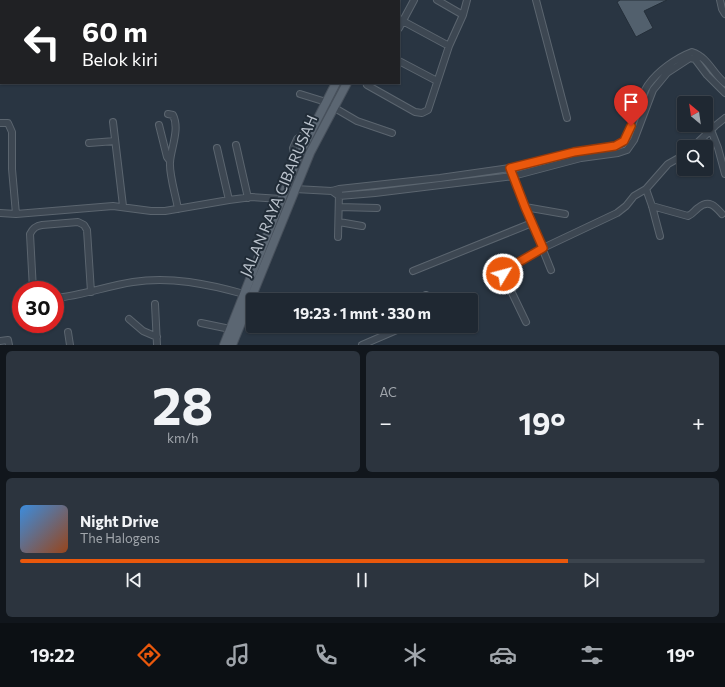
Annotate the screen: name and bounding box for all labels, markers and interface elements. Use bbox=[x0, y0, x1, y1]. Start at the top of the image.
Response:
text: 60 m bbox=[82, 14, 148, 48]
icon: left bbox=[16, 16, 68, 68]
text: Belok kiri bbox=[82, 48, 158, 70]
pin bbox=[614, 85, 648, 126]
icon: arrive bbox=[620, 91, 642, 113]
north arrow bbox=[677, 96, 713, 132]
map controls bbox=[677, 96, 713, 176]
street label: JALAN RAYA CIBARUSAH bbox=[236, 112, 320, 279]
button: search bbox=[677, 140, 713, 176]
position arrow bbox=[482, 253, 524, 295]
speed limit sign: 30 bbox=[12, 281, 64, 333]
text: 19:23 · 1 mnt · 330 m bbox=[293, 304, 431, 322]
text: 28 bbox=[152, 372, 213, 436]
text: AC bbox=[380, 384, 397, 400]
text: 19° bbox=[518, 404, 566, 441]
text: − bbox=[380, 409, 392, 436]
text: + bbox=[692, 409, 705, 436]
text: km/h bbox=[167, 430, 199, 446]
text: Night Drive bbox=[80, 512, 159, 530]
text: The Halogens bbox=[80, 530, 160, 546]
icon: previous bbox=[123, 569, 145, 591]
icon: pause bbox=[351, 569, 373, 591]
icon: next bbox=[580, 569, 602, 591]
icon: directions bbox=[135, 641, 163, 669]
icon: music bbox=[224, 641, 252, 669]
icon: phone bbox=[312, 641, 340, 669]
icon: climate bbox=[401, 641, 429, 669]
icon: car bbox=[489, 641, 517, 669]
icon: filters bbox=[578, 641, 606, 669]
text: 19:22 bbox=[30, 644, 75, 666]
text: 19° bbox=[666, 644, 695, 666]

